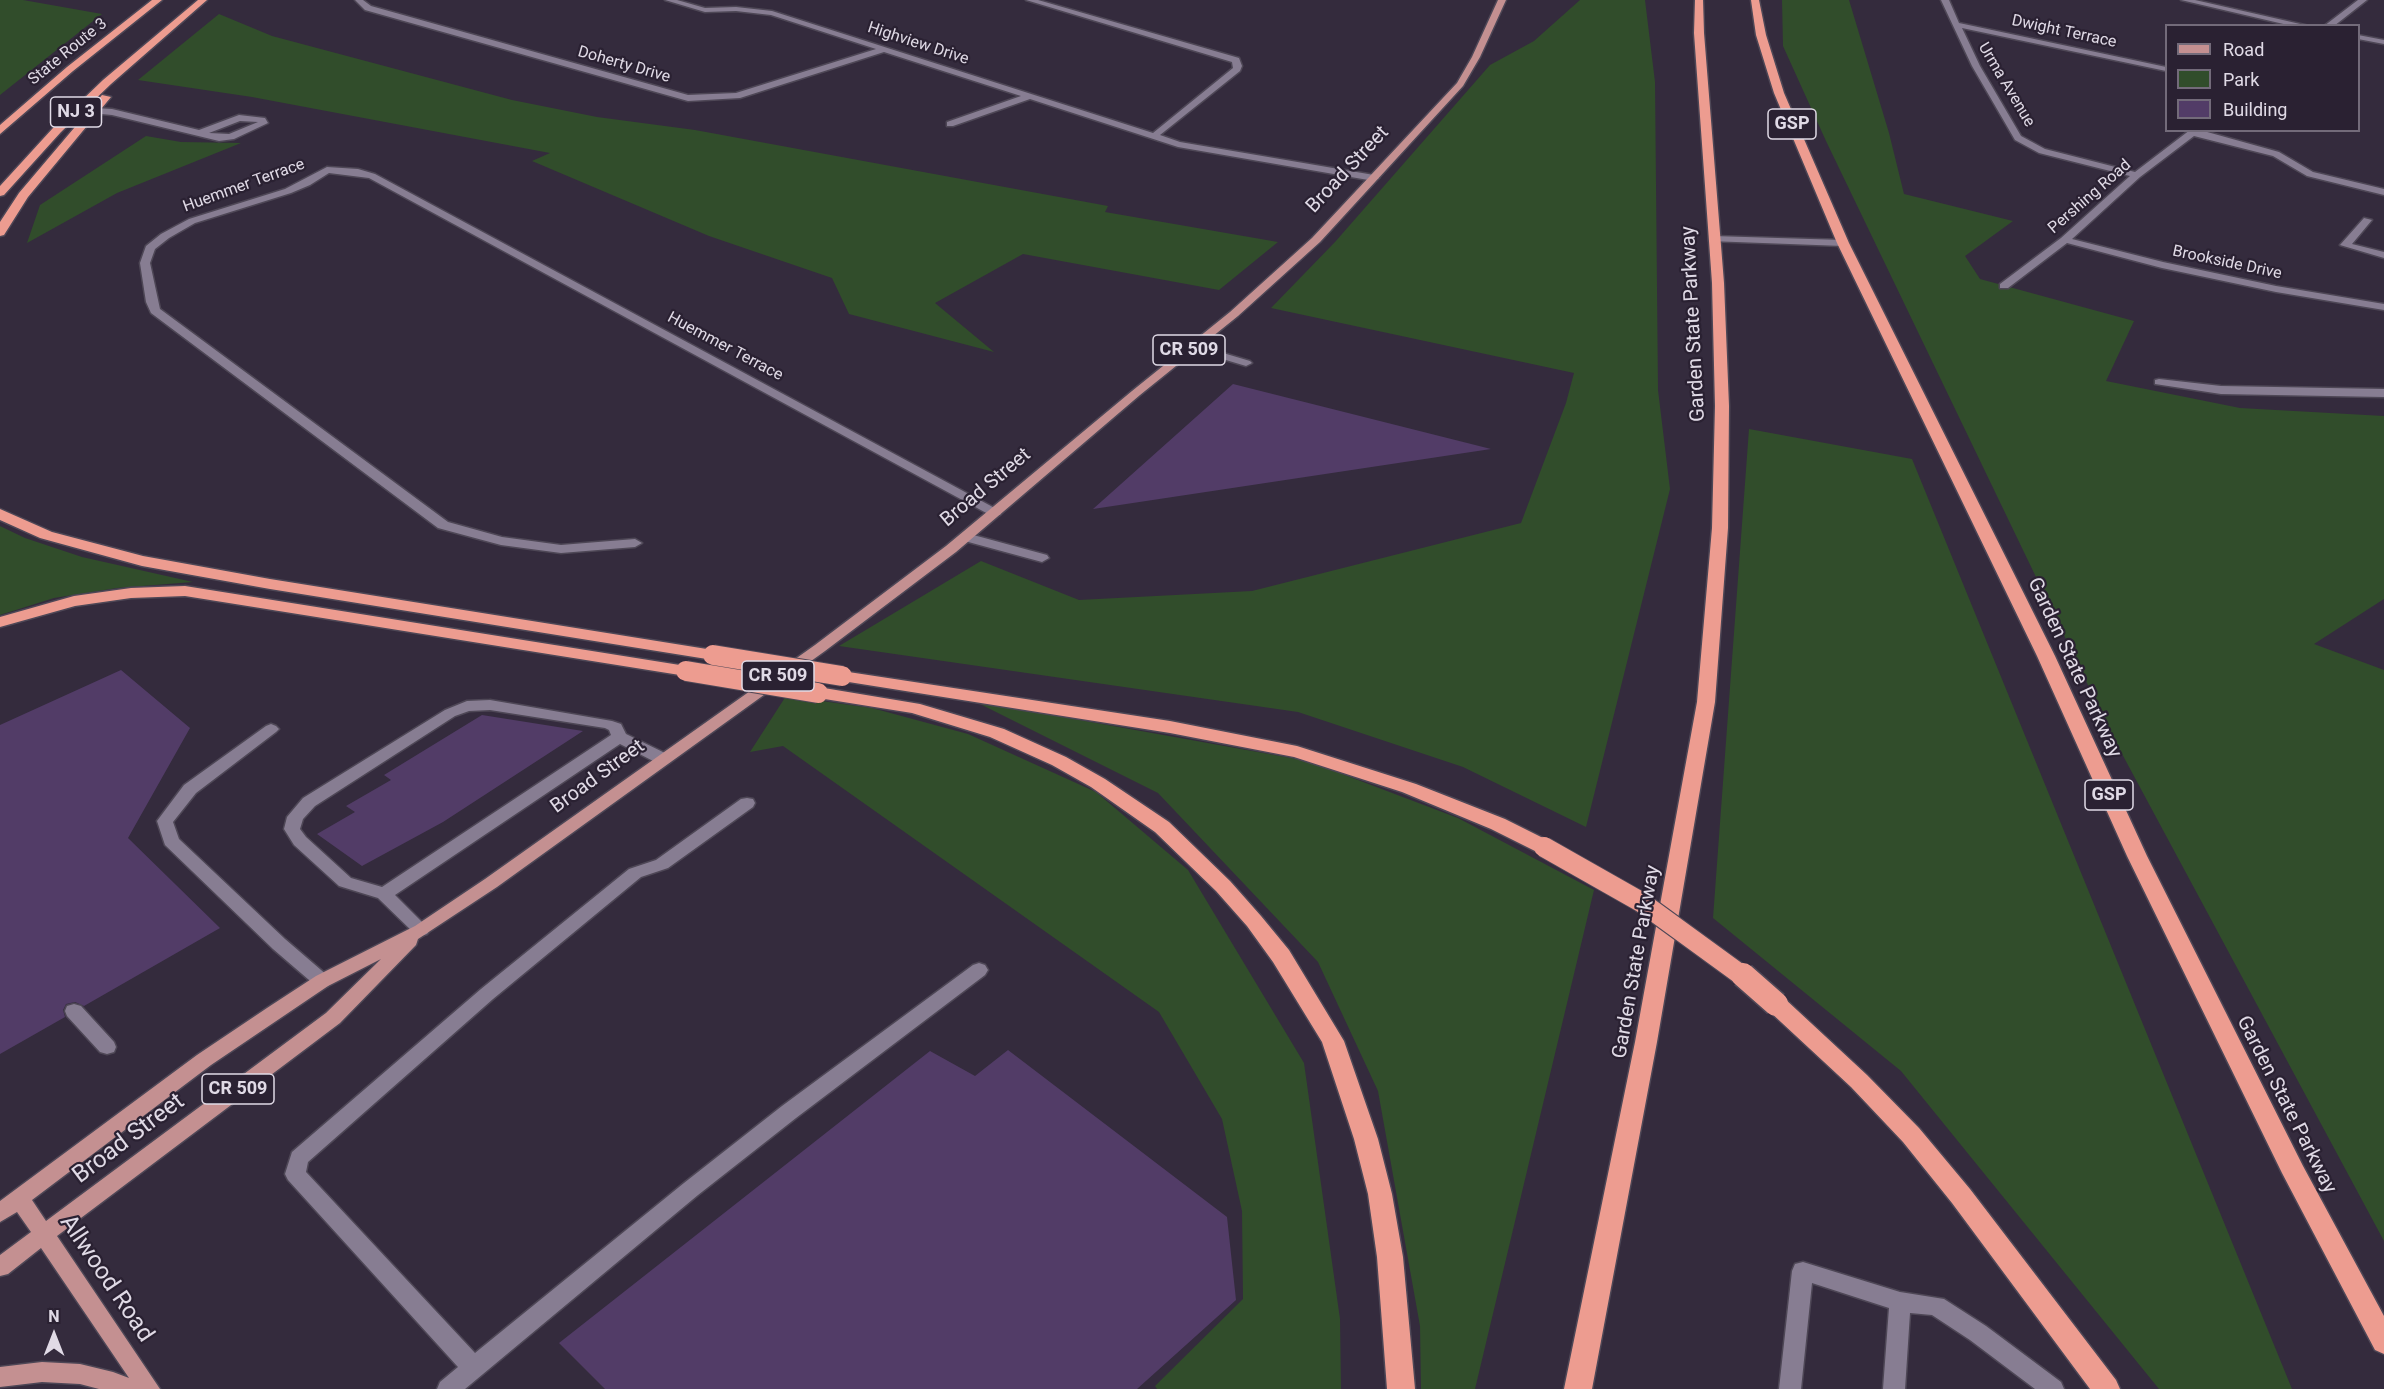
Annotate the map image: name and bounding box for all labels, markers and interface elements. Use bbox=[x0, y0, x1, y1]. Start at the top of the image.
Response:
street label: Dwight Terrace bbox=[2010, 12, 2118, 52]
street label: State Route 3 bbox=[25, 14, 111, 90]
street label: Highview Drive bbox=[865, 19, 971, 69]
legend bbox=[2165, 24, 2360, 132]
street label: Urma Avenue bbox=[1973, 39, 2039, 131]
text: Road bbox=[2223, 39, 2264, 60]
street label: Doherty Drive bbox=[575, 43, 673, 87]
text: Park bbox=[2223, 69, 2259, 90]
road number: NJ 3 bbox=[50, 97, 101, 127]
text: Building bbox=[2223, 99, 2287, 120]
road number: GSP bbox=[1768, 109, 1816, 139]
street label: Broad Street bbox=[1302, 121, 1394, 219]
street label: Huemmer Terrace bbox=[181, 155, 307, 217]
street label: Pershing Road bbox=[2045, 156, 2135, 238]
street label: Garden State Parkway bbox=[1677, 226, 1711, 422]
street label: Brookside Drive bbox=[2171, 242, 2283, 284]
street label: Huemmer Terrace bbox=[664, 308, 786, 386]
road number: CR 509 bbox=[1153, 335, 1225, 365]
street label: Broad Street bbox=[936, 443, 1036, 533]
street label: Garden State Parkway bbox=[2022, 574, 2126, 762]
road number: CR 509 bbox=[742, 661, 814, 691]
street label: Broad Street bbox=[546, 735, 650, 819]
road number: GSP bbox=[2085, 780, 2133, 810]
street label: Garden State Parkway bbox=[1608, 863, 1666, 1061]
street label: Garden State Parkway bbox=[2231, 1012, 2341, 1198]
road number: CR 509 bbox=[202, 1074, 274, 1104]
street label: Broad Street bbox=[67, 1088, 191, 1190]
street label: Allwood Road bbox=[53, 1210, 159, 1348]
north arrow bbox=[24, 1305, 84, 1365]
text: N bbox=[48, 1307, 60, 1326]

